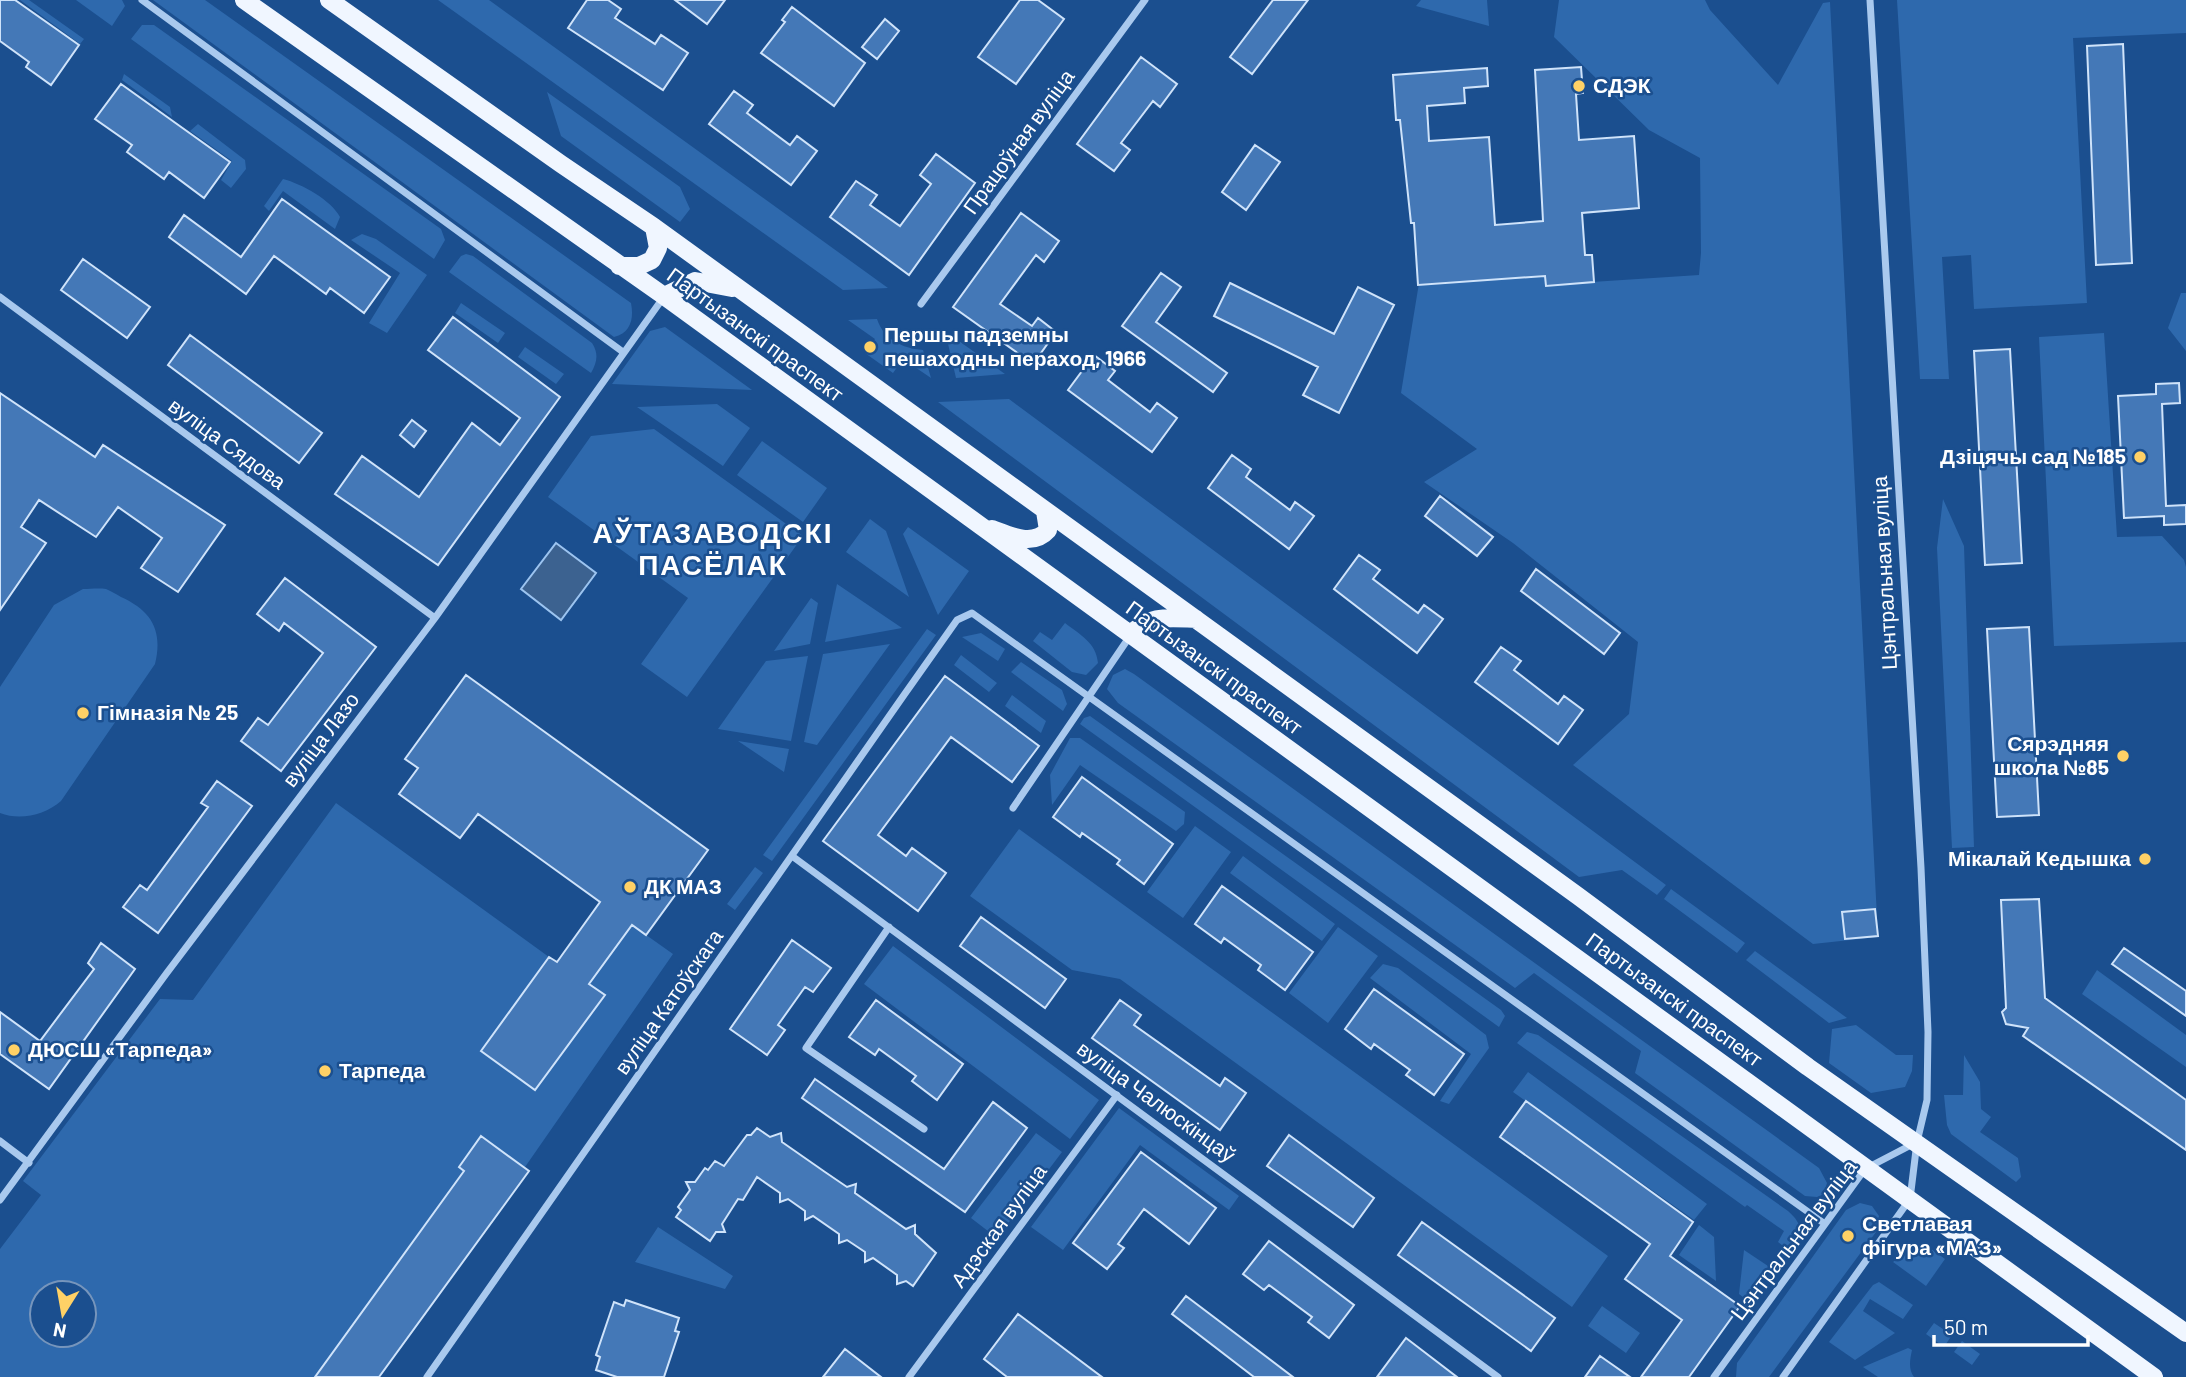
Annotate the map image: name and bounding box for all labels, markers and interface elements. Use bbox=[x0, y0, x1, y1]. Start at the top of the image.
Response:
street label: Працоўная вуліца bbox=[957, 64, 1079, 218]
place label: СДЭК bbox=[1593, 72, 1651, 97]
marker: СДЭК bbox=[1571, 78, 1587, 94]
street label: Партызанскі праспект bbox=[663, 262, 849, 406]
place label: Першы падземны пешаходны пераход, 1966 bbox=[884, 321, 1146, 370]
marker: Першы падземны пешаходны пераход, 1966 bbox=[862, 339, 878, 355]
street label: вуліца Сядова bbox=[164, 392, 292, 494]
place label: Дзіцячы сад №185 bbox=[1940, 443, 2126, 468]
marker: Дзіцячы сад №185 bbox=[2132, 449, 2148, 465]
street label: Цэнтральная вуліца bbox=[1866, 475, 1901, 671]
district label: АЎТАЗАВОДСКІ ПАСЁЛАК bbox=[593, 515, 833, 581]
street label: Партызанскі праспект bbox=[1122, 595, 1308, 739]
street label: вуліца Лазо bbox=[276, 687, 363, 791]
place label: Гімназія № 25 bbox=[97, 699, 238, 724]
marker: Гімназія № 25 bbox=[75, 705, 91, 721]
place label: Сярэдняя школа №85 bbox=[1994, 730, 2109, 779]
marker: Сярэдняя школа №85 bbox=[2115, 748, 2131, 764]
place label: Мікалай Кедышка bbox=[1948, 845, 2131, 870]
marker: Мікалай Кедышка bbox=[2137, 851, 2153, 867]
place label: ДК МАЗ bbox=[644, 873, 722, 898]
marker: ДК МАЗ bbox=[622, 879, 638, 895]
street label: вуліца Катоўскага bbox=[608, 924, 727, 1078]
street label: Партызанскі праспект bbox=[1582, 927, 1768, 1071]
street label: вуліца Чалюскінцаў bbox=[1073, 1035, 1241, 1167]
place label: ДЮСШ «Тарпеда» bbox=[28, 1036, 212, 1061]
marker: ДЮСШ «Тарпеда» bbox=[6, 1042, 22, 1058]
place label: Тарпеда bbox=[339, 1057, 426, 1082]
marker: Тарпеда bbox=[317, 1063, 333, 1079]
street label: Цэнтральная вуліца bbox=[1724, 1154, 1861, 1324]
street label: Адэская вуліца bbox=[945, 1158, 1051, 1292]
place label: Светлавая фігура «МАЗ» bbox=[1862, 1210, 2002, 1259]
marker: Светлавая фігура «МАЗ» bbox=[1840, 1228, 1856, 1244]
north arrow bbox=[28, 1279, 98, 1349]
scale bar bbox=[1934, 1304, 2088, 1348]
text: 50 m bbox=[1944, 1314, 1988, 1339]
text: N bbox=[51, 1319, 68, 1344]

